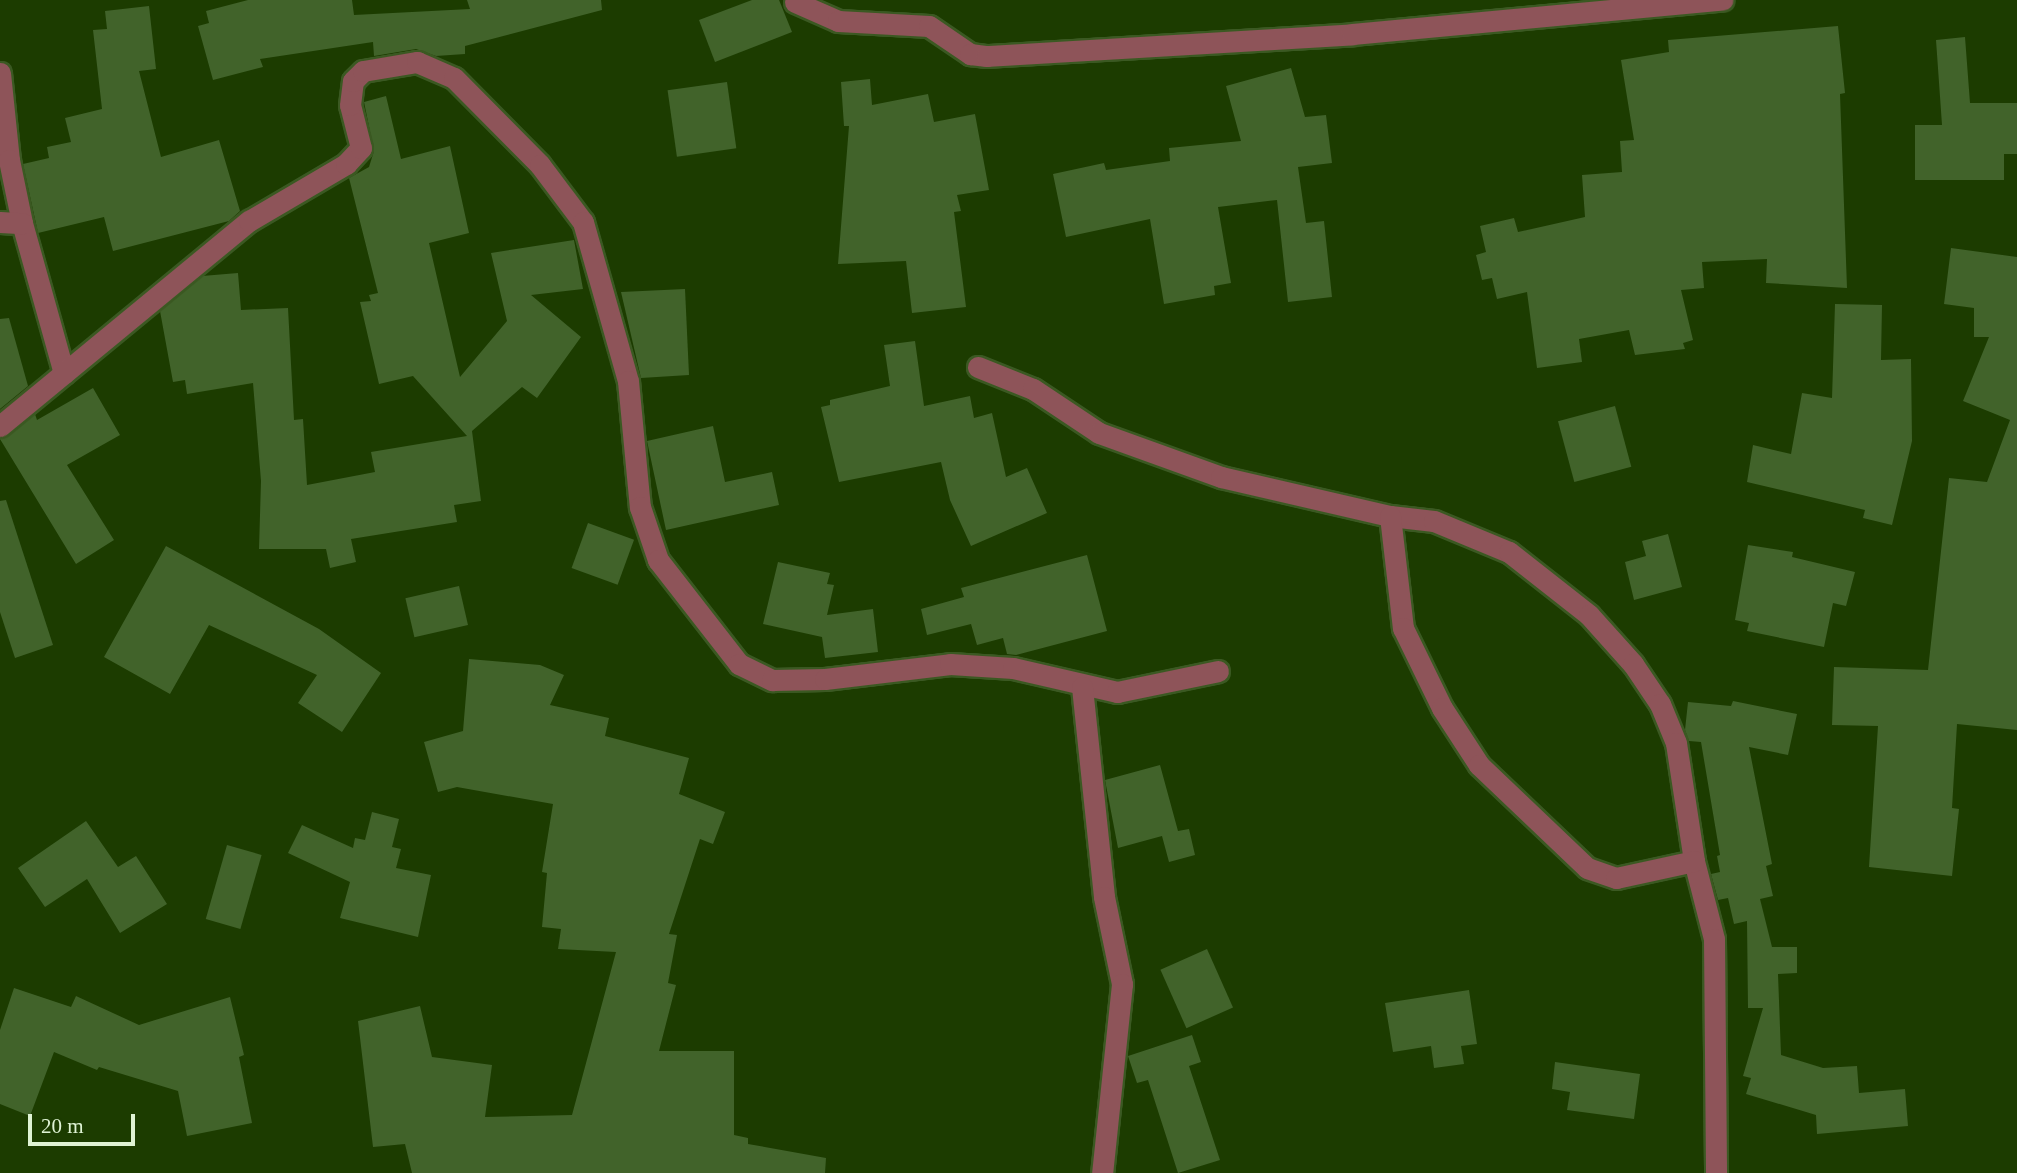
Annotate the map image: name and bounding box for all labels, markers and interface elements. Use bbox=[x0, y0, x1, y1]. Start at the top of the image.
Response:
scale bar bbox=[32, 1100, 138, 1144]
text: 20 m bbox=[41, 1114, 84, 1138]

